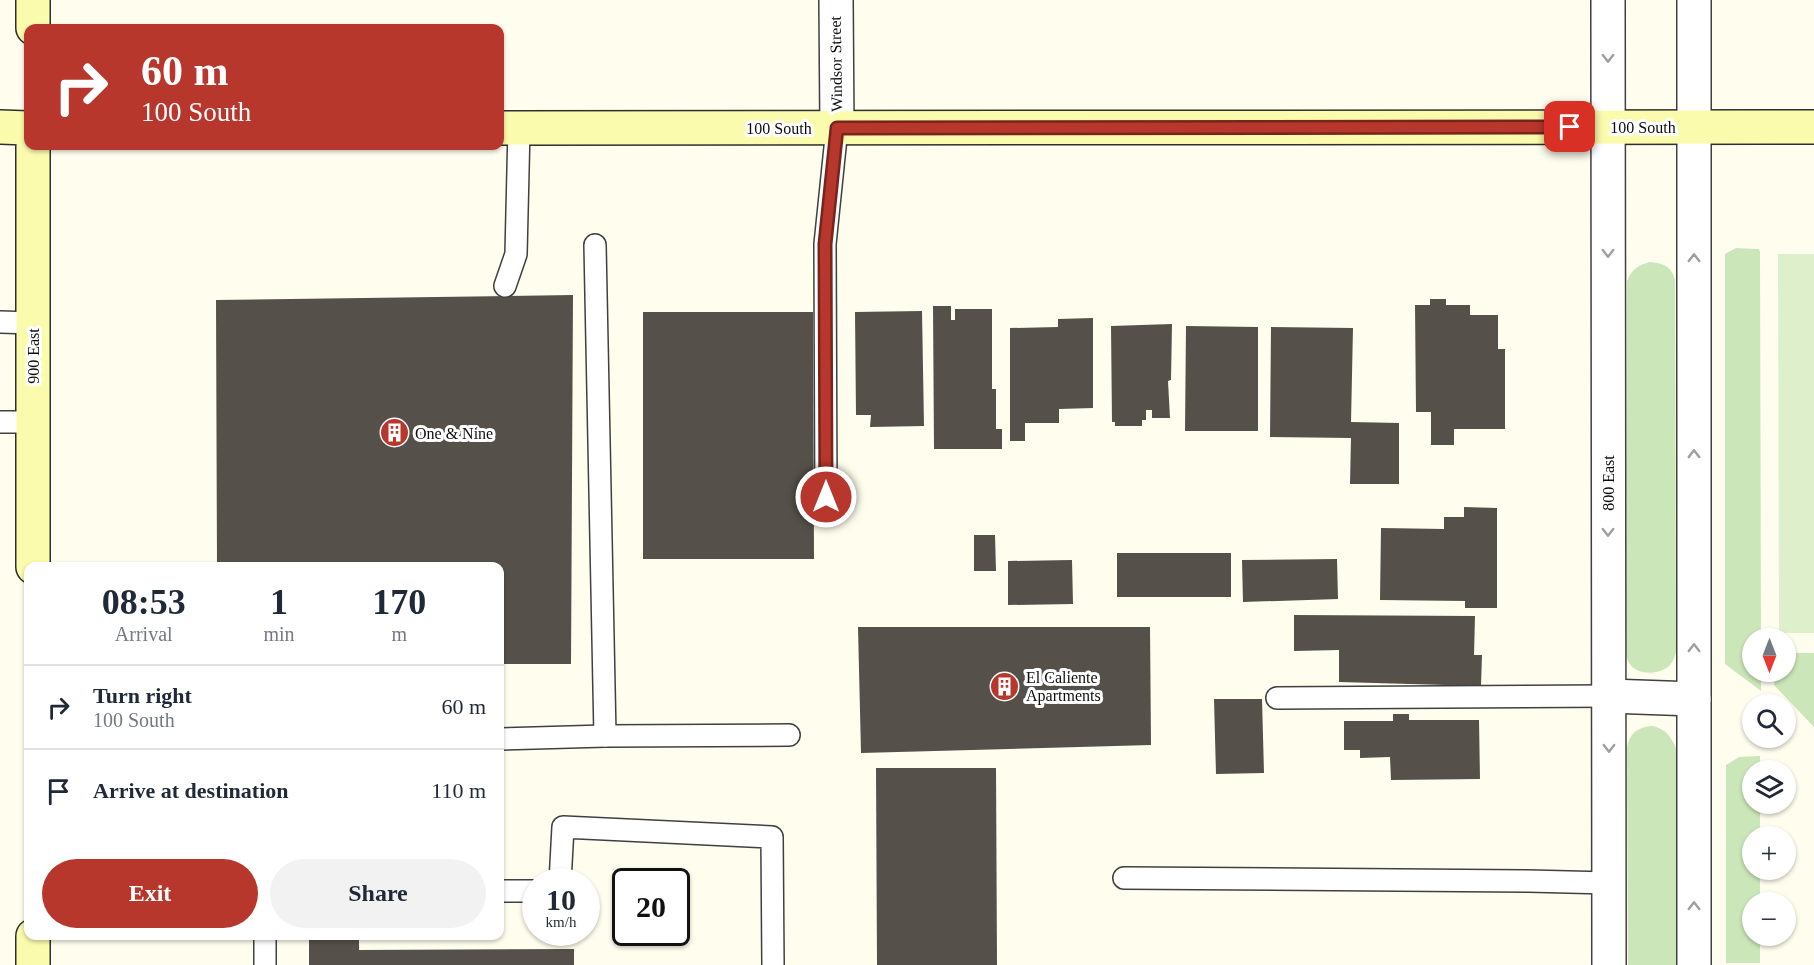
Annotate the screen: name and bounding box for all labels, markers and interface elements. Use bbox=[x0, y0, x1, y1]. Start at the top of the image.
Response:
street label: Windsor Street bbox=[827, 15, 845, 112]
icon: right bbox=[42, 48, 120, 126]
text: 60 m bbox=[141, 48, 229, 94]
one-way arrow bbox=[1602, 54, 1614, 63]
text: 100 South bbox=[141, 97, 251, 127]
pin bbox=[1544, 101, 1595, 152]
icon: arrive bbox=[1553, 110, 1586, 143]
street label: 100 South bbox=[1610, 119, 1676, 136]
street label: 100 South bbox=[746, 120, 812, 137]
one-way arrow bbox=[1602, 249, 1614, 258]
one-way arrow bbox=[1688, 254, 1700, 263]
street label: 900 East bbox=[25, 328, 42, 384]
building icon: One & Nine bbox=[378, 417, 410, 449]
place label: One & Nine bbox=[415, 425, 493, 442]
one-way arrow bbox=[1688, 449, 1700, 458]
street label: 800 East bbox=[1600, 455, 1617, 511]
position arrow bbox=[794, 465, 858, 529]
one-way arrow bbox=[1602, 528, 1614, 537]
text: 08:53 bbox=[102, 582, 186, 622]
text: 1 bbox=[270, 582, 288, 622]
text: 170 bbox=[372, 582, 426, 622]
text: Arrival bbox=[115, 623, 173, 645]
text: min bbox=[263, 623, 295, 645]
text: m bbox=[392, 623, 407, 645]
north arrow bbox=[1742, 628, 1796, 682]
map controls bbox=[1742, 628, 1796, 946]
one-way arrow bbox=[1688, 644, 1700, 653]
place label: El Caliente Apartments bbox=[1026, 669, 1101, 705]
building icon: El Caliente Apartments bbox=[989, 670, 1021, 702]
text: Turn right bbox=[93, 683, 192, 708]
icon: right bbox=[42, 691, 75, 724]
text: 60 m bbox=[441, 694, 486, 719]
button: search bbox=[1742, 694, 1796, 748]
text: 100 South bbox=[93, 709, 175, 731]
one-way arrow bbox=[1603, 744, 1615, 753]
button: layers bbox=[1742, 760, 1796, 814]
icon: arrive bbox=[42, 775, 75, 808]
text: Arrive at destination bbox=[93, 778, 289, 803]
text: 110 m bbox=[431, 778, 486, 803]
button: + bbox=[1742, 826, 1796, 880]
button: Exit bbox=[42, 859, 258, 928]
button: Share bbox=[270, 859, 486, 928]
speed limit sign: 20 bbox=[612, 868, 690, 946]
text: 10 bbox=[546, 883, 576, 916]
button: − bbox=[1742, 892, 1796, 946]
one-way arrow bbox=[1688, 902, 1700, 911]
text: km/h bbox=[546, 914, 576, 930]

